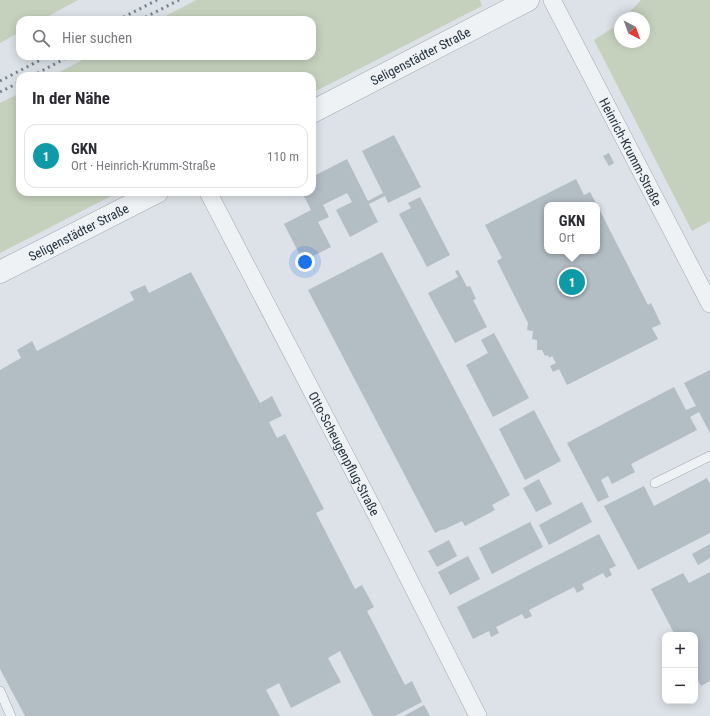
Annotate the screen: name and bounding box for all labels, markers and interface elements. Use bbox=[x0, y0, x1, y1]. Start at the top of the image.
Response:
north arrow bbox=[614, 12, 650, 48]
search box bbox=[16, 16, 316, 60]
street label: Seligenstädter Straße bbox=[368, 24, 473, 88]
icon: search bbox=[30, 27, 52, 49]
text: Hier suchen bbox=[62, 29, 132, 47]
text: In der Nähe bbox=[32, 88, 110, 108]
street label: Heinrich-Krumm-Straße bbox=[597, 95, 665, 208]
text: GKN bbox=[71, 140, 97, 158]
text: 1 bbox=[43, 149, 49, 164]
text: 110 m bbox=[267, 149, 299, 164]
text: Ort · Heinrich-Krumm-Straße bbox=[71, 158, 216, 173]
street label: Seligenstädter Straße bbox=[26, 200, 131, 264]
popup bbox=[544, 202, 600, 254]
text: GKN bbox=[559, 212, 585, 230]
text: Ort bbox=[559, 230, 575, 245]
your location bbox=[295, 252, 315, 272]
pin: 1 bbox=[559, 267, 585, 297]
street label: Otto-Scheugenpflug-Straße bbox=[306, 389, 383, 518]
map controls bbox=[662, 632, 698, 704]
button: + bbox=[662, 632, 698, 668]
button: − bbox=[662, 668, 698, 704]

